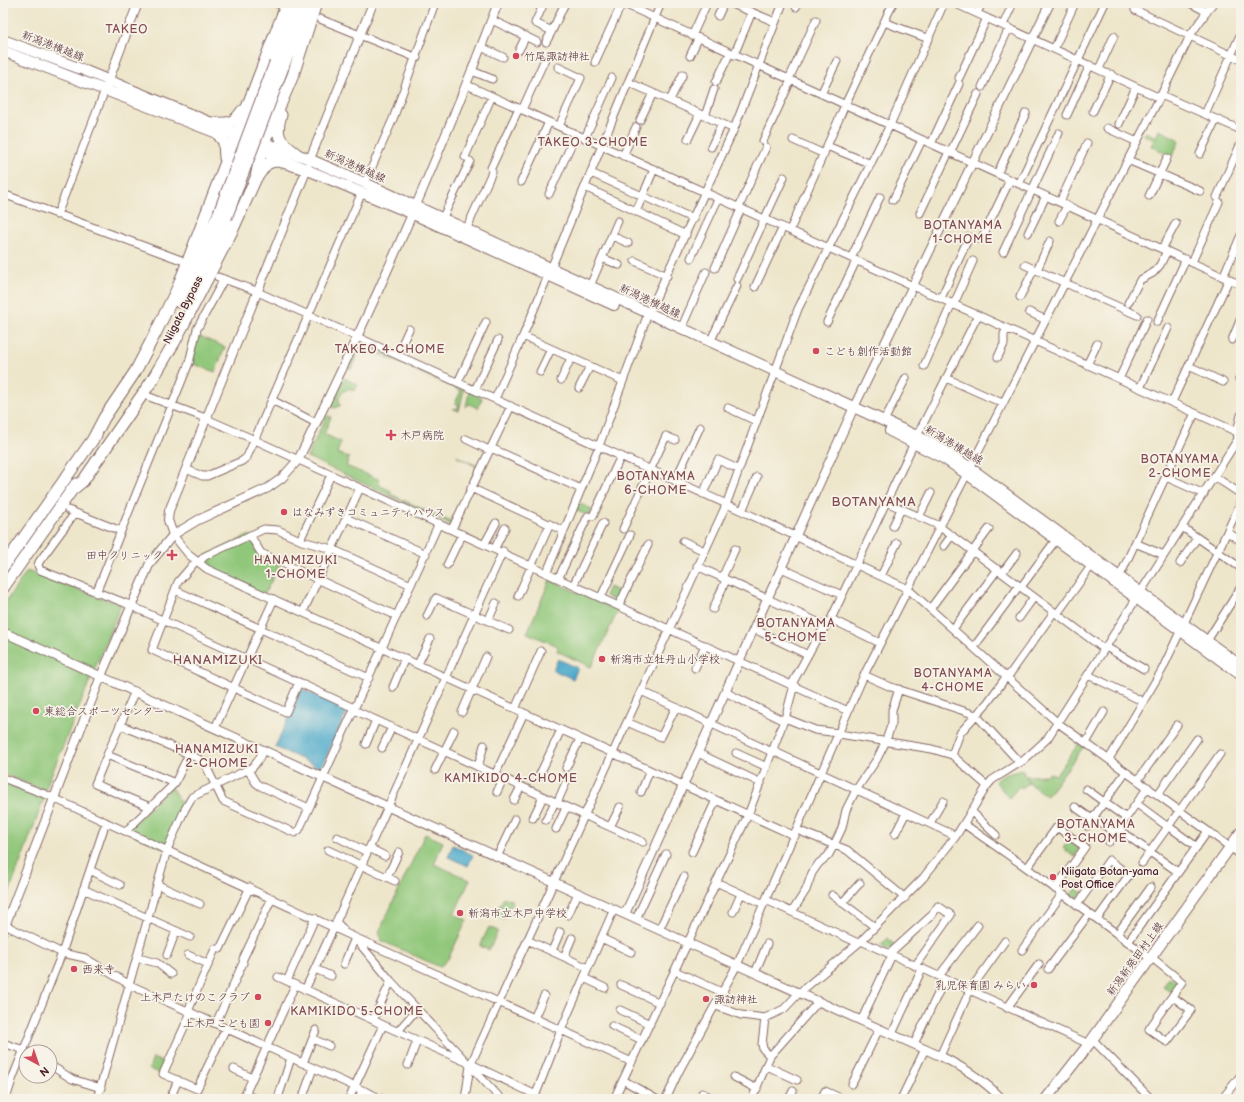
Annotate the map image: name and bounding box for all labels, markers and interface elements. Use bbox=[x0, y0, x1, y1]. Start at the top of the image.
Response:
district label: TAKEO bbox=[106, 22, 148, 37]
street label: 新潟港横越線 bbox=[20, 28, 86, 64]
place label: 竹尾諏訪神社 bbox=[524, 50, 590, 63]
marker: 竹尾諏訪神社 bbox=[511, 51, 521, 61]
district label: TAKEO 3-CHOME bbox=[538, 135, 648, 150]
street label: 新潟港横越線 bbox=[322, 147, 388, 185]
district label: BOTANYAMA 1-CHOME bbox=[923, 218, 1003, 247]
street label: Niigata Bypass bbox=[160, 273, 206, 346]
street label: 新潟港横越線 bbox=[617, 281, 683, 321]
district label: TAKEO 4-CHOME bbox=[335, 342, 445, 357]
place label: こども創作活動館 bbox=[824, 345, 912, 358]
marker: こども創作活動館 bbox=[811, 346, 821, 356]
street label: 新潟港横越線 bbox=[922, 422, 986, 468]
marker: 木戸病院 bbox=[385, 429, 397, 441]
place label: 木戸病院 bbox=[400, 429, 444, 442]
district label: BOTANYAMA 2-CHOME bbox=[1140, 452, 1220, 481]
district label: BOTANYAMA 6-CHOME bbox=[616, 469, 696, 498]
district label: BOTANYAMA bbox=[832, 494, 916, 510]
place label: はなみずきコミュニティハウス bbox=[292, 506, 445, 519]
marker: はなみずきコミュニティハウス bbox=[279, 507, 289, 517]
place label: 田中クリニック bbox=[86, 549, 163, 562]
marker: 田中クリニック bbox=[166, 549, 178, 561]
district label: HANAMIZUKI 1-CHOME bbox=[254, 553, 338, 582]
district label: BOTANYAMA 5-CHOME bbox=[756, 616, 836, 645]
district label: HANAMIZUKI bbox=[173, 652, 263, 668]
place label: 新潟市立牡丹山小学校 bbox=[610, 653, 720, 666]
marker: 新潟市立牡丹山小学校 bbox=[597, 654, 607, 664]
district label: BOTANYAMA 4-CHOME bbox=[913, 666, 993, 695]
place label: 東総合スポーツセンター bbox=[44, 705, 164, 718]
marker: 東総合スポーツセンター bbox=[31, 706, 41, 716]
district label: HANAMIZUKI 2-CHOME bbox=[175, 742, 259, 771]
district label: KAMIKIDO 4-CHOME bbox=[444, 771, 578, 786]
district label: BOTANYAMA 3-CHOME bbox=[1056, 817, 1136, 846]
place label: Niigata Botan-yama Post Office bbox=[1061, 865, 1159, 891]
marker: Niigata Botan-yama Post Office bbox=[1048, 872, 1058, 882]
place label: 新潟市立木戸中学校 bbox=[468, 907, 567, 920]
marker: 新潟市立木戸中学校 bbox=[455, 908, 465, 918]
street label: 新潟新発田村上線 bbox=[1104, 920, 1166, 998]
place label: 西来寺 bbox=[82, 963, 115, 976]
marker: 西来寺 bbox=[69, 964, 79, 974]
place label: 乳児保育園 みらい bbox=[935, 979, 1026, 992]
marker: 乳児保育園 みらい bbox=[1029, 980, 1039, 990]
place label: 上木戸たけのこクラブ bbox=[140, 991, 250, 1004]
marker: 上木戸たけのこクラブ bbox=[253, 992, 263, 1002]
place label: 諏訪神社 bbox=[714, 993, 758, 1006]
marker: 諏訪神社 bbox=[701, 994, 711, 1004]
district label: KAMIKIDO 5-CHOME bbox=[290, 1004, 424, 1019]
place label: 上木戸こども園 bbox=[183, 1017, 260, 1030]
marker: 上木戸こども園 bbox=[263, 1018, 273, 1028]
north arrow bbox=[18, 1044, 58, 1084]
text: N bbox=[37, 1064, 51, 1079]

